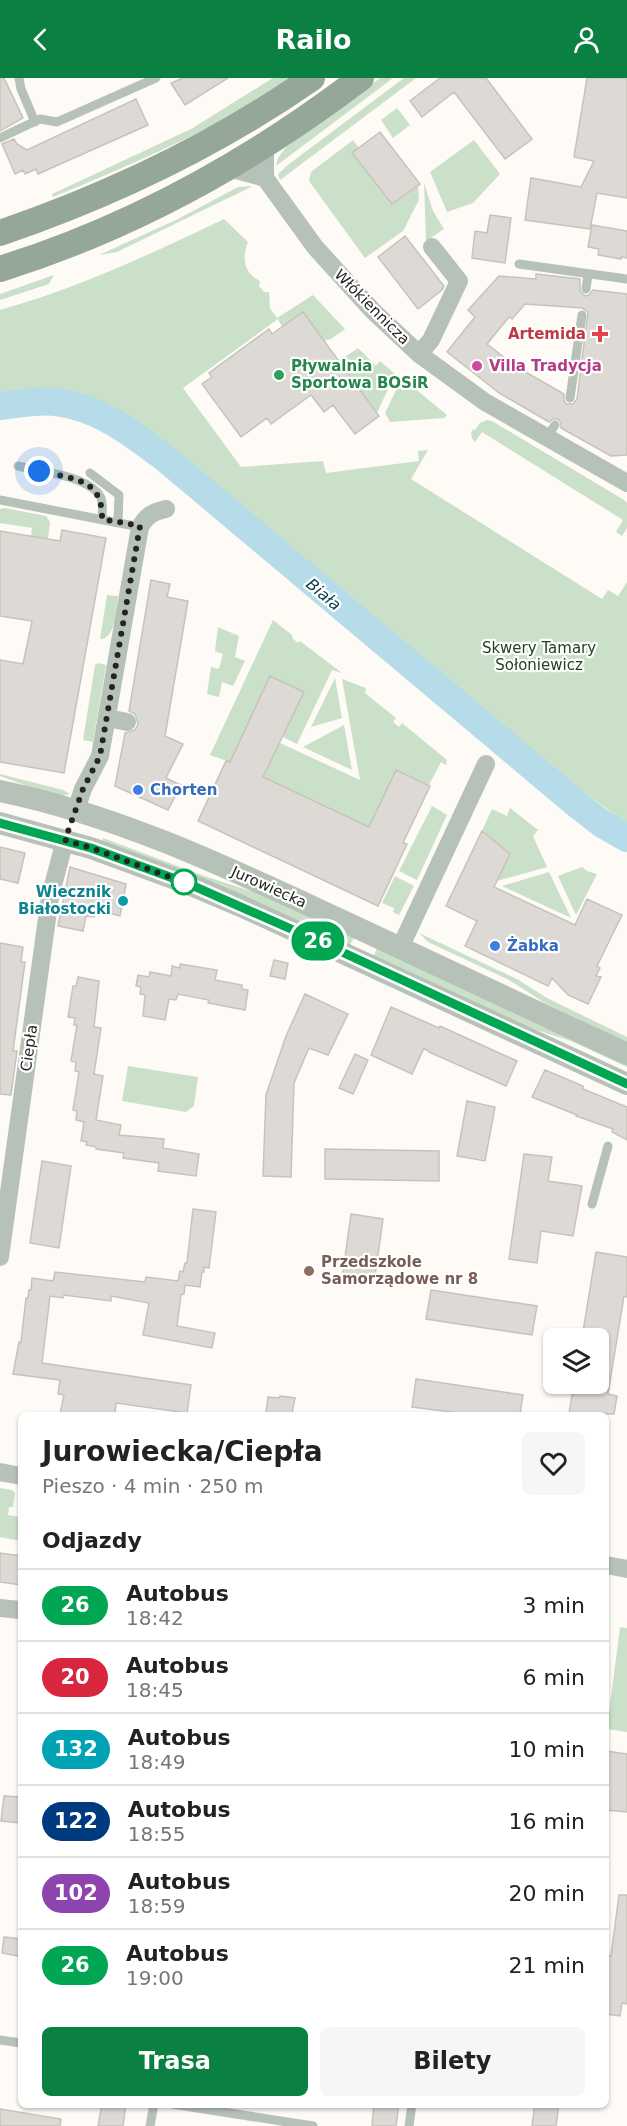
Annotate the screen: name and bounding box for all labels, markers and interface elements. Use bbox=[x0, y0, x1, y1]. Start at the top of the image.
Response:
icon: back bbox=[24, 23, 57, 56]
icon: person bbox=[570, 23, 603, 56]
text: Railo bbox=[275, 24, 352, 55]
street label: Włókiennicza bbox=[331, 266, 413, 348]
place label: Artemida bbox=[508, 325, 586, 343]
marker: Artemida bbox=[591, 325, 609, 343]
place label: Pływalnia Sportowa BOSiR bbox=[291, 357, 429, 392]
place label: Villa Tradycja bbox=[489, 357, 602, 375]
marker: Villa Tradycja bbox=[470, 359, 484, 373]
marker: Pływalnia Sportowa BOSiR bbox=[272, 368, 286, 382]
your location bbox=[24, 456, 54, 486]
water label: Biała bbox=[302, 574, 345, 614]
park label: Skwery Tamary Sołoniewicz bbox=[482, 639, 596, 674]
place label: Chorten bbox=[150, 781, 217, 799]
marker: Chorten bbox=[131, 783, 145, 797]
street label: Jurowiecka bbox=[228, 862, 309, 912]
unlabelled marker bbox=[171, 869, 197, 895]
place label: Wiecznik Białostocki bbox=[18, 883, 112, 918]
marker: Wiecznik Białostocki bbox=[116, 894, 130, 908]
line badge: 26 bbox=[291, 922, 345, 960]
text: 26 bbox=[303, 929, 333, 953]
place label: Żabka bbox=[507, 936, 559, 955]
marker: Żabka bbox=[488, 939, 502, 953]
street label: Ciepła bbox=[17, 1024, 41, 1072]
place label: Przedszkole Samorządowe nr 8 bbox=[321, 1253, 478, 1288]
marker: Przedszkole Samorządowe nr 8 bbox=[302, 1264, 316, 1278]
map controls bbox=[543, 1328, 609, 1394]
button: layers bbox=[543, 1328, 609, 1394]
button: heart bbox=[522, 1432, 585, 1495]
text: Jurowiecka/Ciepła bbox=[42, 1435, 323, 1468]
text: Pieszo · 4 min · 250 m bbox=[42, 1474, 264, 1498]
text: Odjazdy bbox=[42, 1528, 142, 1553]
text: Autobus bbox=[126, 1581, 229, 1606]
text: 26 bbox=[60, 1593, 90, 1617]
text: 3 min bbox=[523, 1593, 585, 1618]
text: 18:42 bbox=[126, 1606, 184, 1630]
text: Autobus bbox=[126, 1653, 229, 1678]
text: 20 bbox=[60, 1665, 90, 1689]
text: 6 min bbox=[523, 1665, 585, 1690]
text: 18:45 bbox=[126, 1678, 184, 1702]
text: Autobus bbox=[128, 1725, 231, 1750]
text: 132 bbox=[54, 1737, 98, 1761]
text: 10 min bbox=[509, 1737, 585, 1762]
text: 18:49 bbox=[128, 1750, 185, 1774]
text: Autobus bbox=[128, 1797, 231, 1822]
text: 122 bbox=[54, 1809, 98, 1833]
text: 16 min bbox=[509, 1809, 585, 1834]
text: 18:55 bbox=[128, 1822, 185, 1846]
text: Autobus bbox=[128, 1869, 231, 1894]
text: 102 bbox=[54, 1881, 98, 1905]
text: 20 min bbox=[509, 1881, 585, 1906]
text: 18:59 bbox=[128, 1894, 185, 1918]
text: Autobus bbox=[126, 1941, 229, 1966]
text: 26 bbox=[60, 1953, 90, 1977]
text: 21 min bbox=[509, 1953, 585, 1978]
text: 19:00 bbox=[126, 1966, 184, 1990]
button: Trasa bbox=[42, 2027, 308, 2096]
button: Bilety bbox=[320, 2027, 585, 2096]

